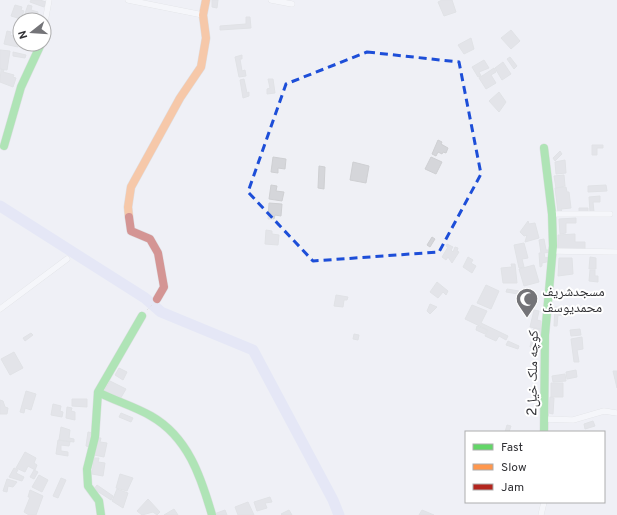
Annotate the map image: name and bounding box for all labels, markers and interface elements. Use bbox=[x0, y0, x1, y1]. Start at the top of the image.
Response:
north arrow bbox=[12, 12, 52, 52]
text: N bbox=[16, 29, 31, 40]
place label: مسجدشریف محمدیوسف bbox=[542, 284, 605, 317]
mosque icon: مسجدشریف محمدیوسف bbox=[514, 286, 540, 319]
street label: کوچه ملک خیل2 bbox=[524, 330, 543, 416]
legend bbox=[465, 431, 605, 503]
text: Fast bbox=[501, 440, 523, 456]
text: Slow bbox=[501, 460, 527, 476]
text: Jam bbox=[501, 480, 524, 496]

